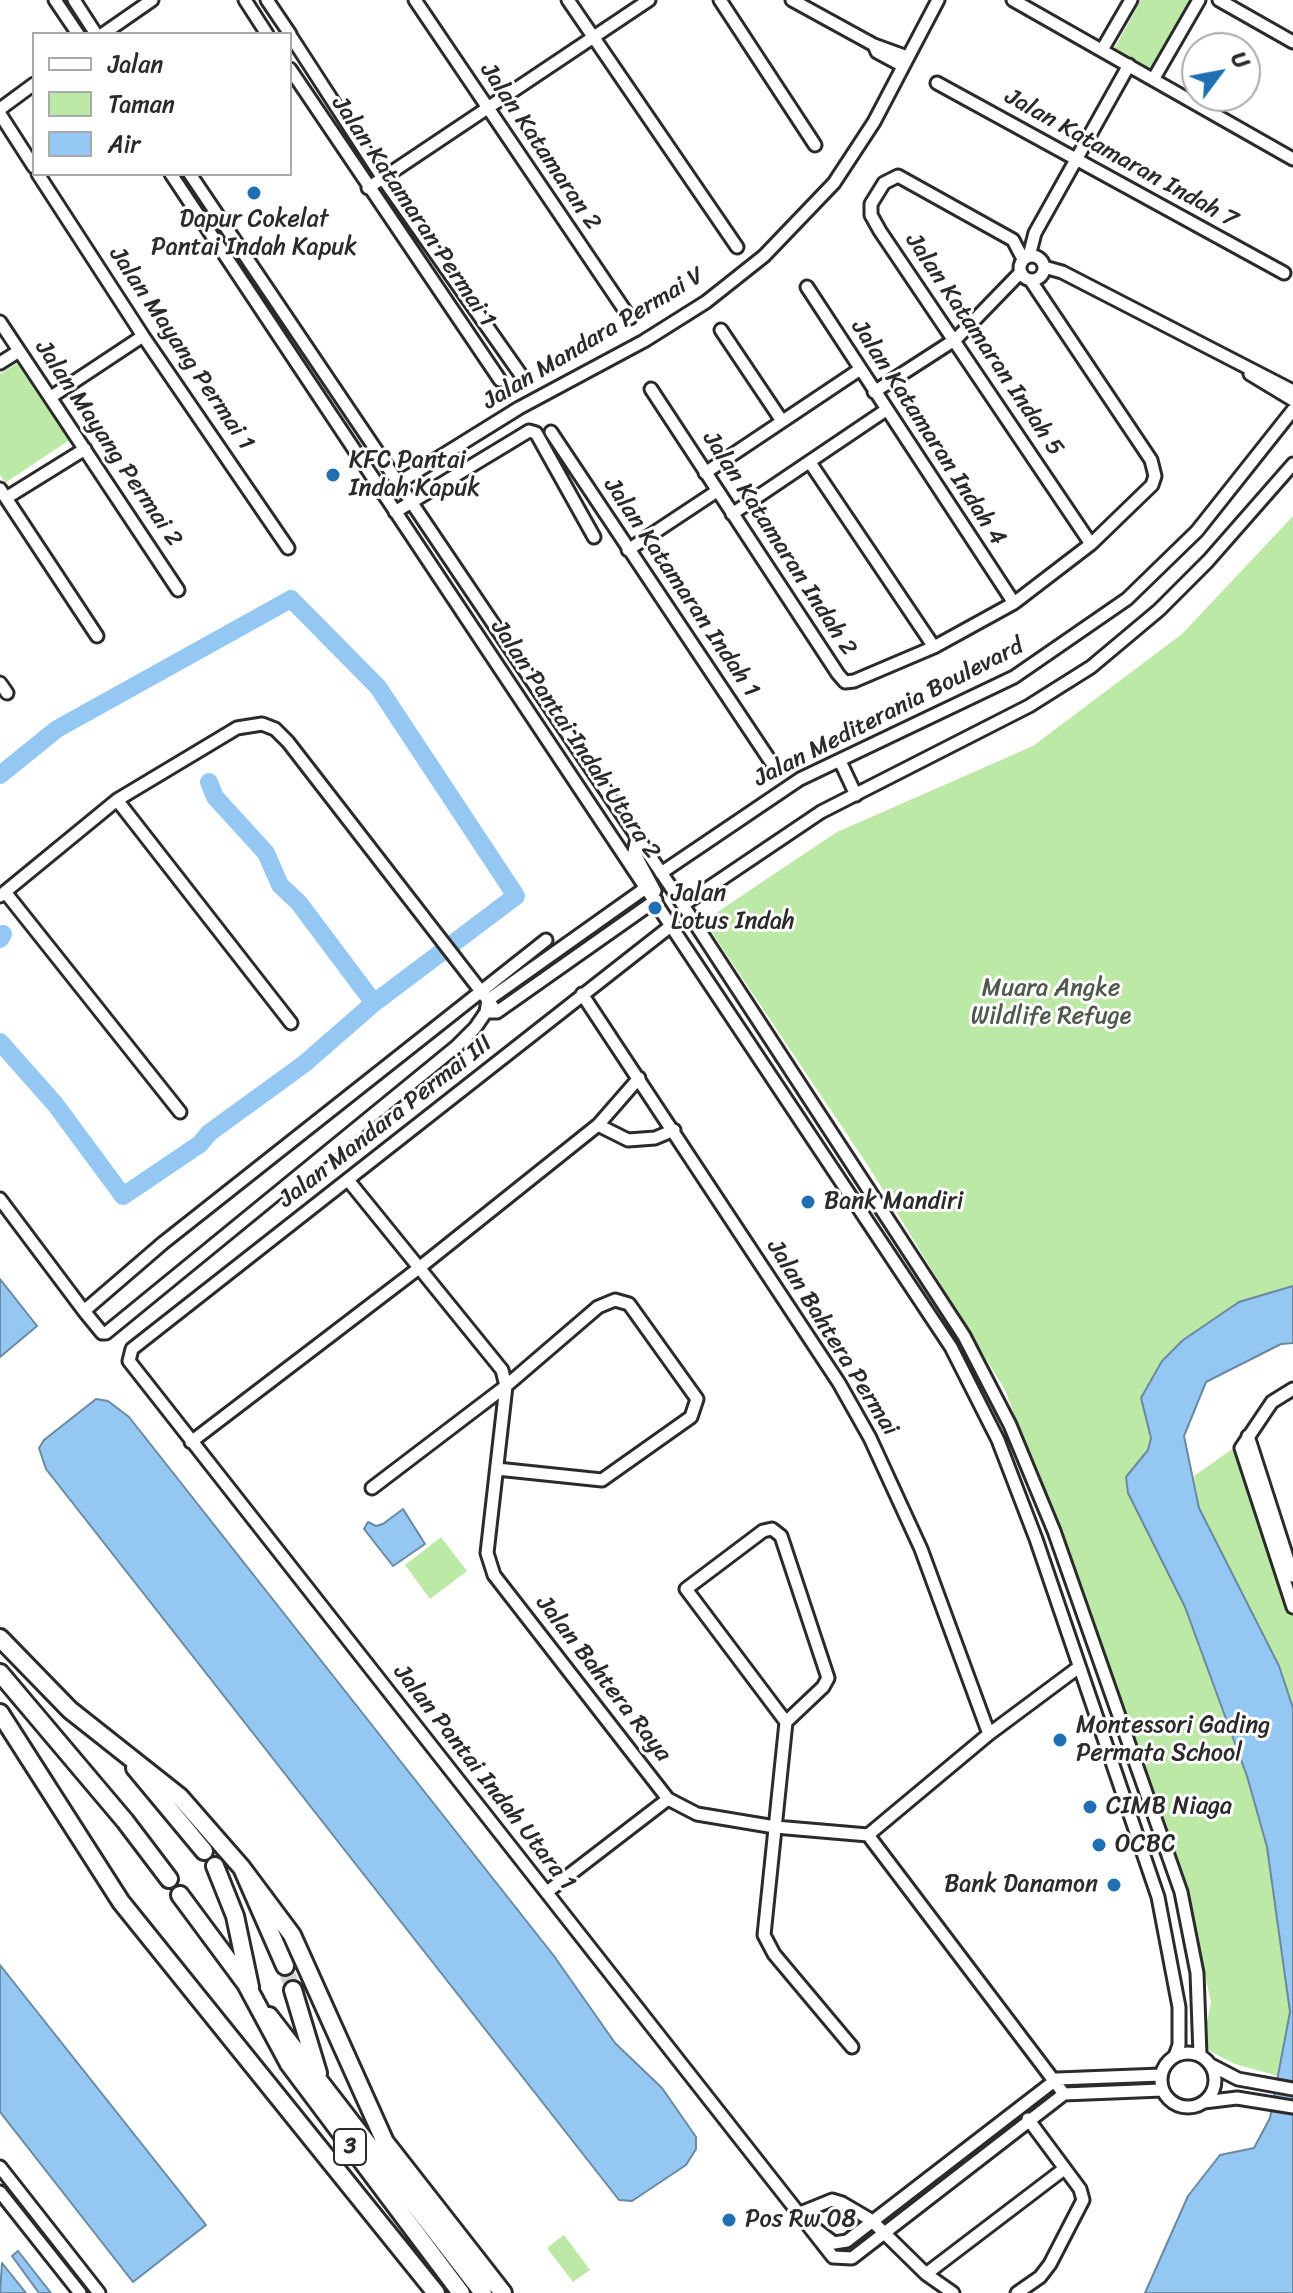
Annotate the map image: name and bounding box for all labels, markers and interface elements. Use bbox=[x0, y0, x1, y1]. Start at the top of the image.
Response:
legend bbox=[32, 32, 292, 176]
north arrow bbox=[1181, 32, 1261, 112]
text: Jalan bbox=[108, 43, 163, 85]
text: U bbox=[1220, 44, 1260, 77]
street label: Jalan Katamaran 2 bbox=[473, 58, 607, 236]
text: Taman bbox=[108, 83, 175, 125]
street label: Jalan Katamaran Indah 7 bbox=[1000, 83, 1242, 235]
street label: Jalan Katamaran Permai 1 bbox=[325, 91, 501, 333]
text: Air bbox=[108, 123, 140, 165]
marker: Dapur Cokelat Pantai Indah Kapuk bbox=[245, 184, 263, 202]
place label: Dapur Cokelat Pantai Indah Kapuk bbox=[151, 206, 357, 262]
street label: Jalan Katamaran Indah 5 bbox=[899, 228, 1069, 462]
street label: Jalan Mayang Permai 1 bbox=[102, 242, 260, 456]
street label: Jalan Mandara Permai V bbox=[478, 261, 710, 417]
street label: Jalan Katamaran Indah 4 bbox=[844, 315, 1012, 551]
street label: Jalan Mayang Permai 2 bbox=[28, 335, 188, 553]
street label: Jalan Katamaran Indah 2 bbox=[696, 426, 862, 662]
place label: KFC Pantai Indah Kapuk bbox=[349, 447, 480, 503]
marker: KFC Pantai Indah Kapuk bbox=[324, 466, 342, 484]
street label: Jalan Katamaran Indah 1 bbox=[597, 473, 765, 703]
street label: Jalan Pantai Indah Utara 2 bbox=[484, 615, 666, 865]
street label: Jalan Mediterania Boulevard bbox=[749, 632, 1029, 794]
place label: Jalan Lotus Indah bbox=[671, 880, 795, 936]
marker: Jalan Lotus Indah bbox=[646, 899, 664, 917]
park label: Muara Angke Wildlife Refuge bbox=[971, 975, 1131, 1031]
street label: Jalan Mandara Permai III bbox=[273, 1030, 499, 1214]
place label: Bank Mandiri bbox=[824, 1188, 963, 1216]
marker: Bank Mandiri bbox=[799, 1193, 817, 1211]
street label: Jalan Bahtera Permai bbox=[760, 1235, 904, 1441]
street label: Jalan Bahtera Raya bbox=[529, 1590, 677, 1768]
street label: Jalan Pantai Indah Utara 1 bbox=[387, 1659, 581, 1897]
place label: Montessori Gading Permata School bbox=[1076, 1712, 1270, 1768]
marker: Montessori Gading Permata School bbox=[1051, 1731, 1069, 1749]
place label: CIMB Niaga bbox=[1106, 1793, 1232, 1821]
marker: CIMB Niaga bbox=[1081, 1798, 1099, 1816]
place label: OCBC bbox=[1115, 1831, 1175, 1859]
marker: OCBC bbox=[1090, 1836, 1108, 1854]
place label: Bank Danamon bbox=[944, 1871, 1098, 1899]
marker: Bank Danamon bbox=[1105, 1876, 1123, 1894]
road number: 3 bbox=[334, 2129, 366, 2165]
place label: Pos Rw 08 bbox=[745, 2206, 856, 2234]
marker: Pos Rw 08 bbox=[720, 2211, 738, 2229]

